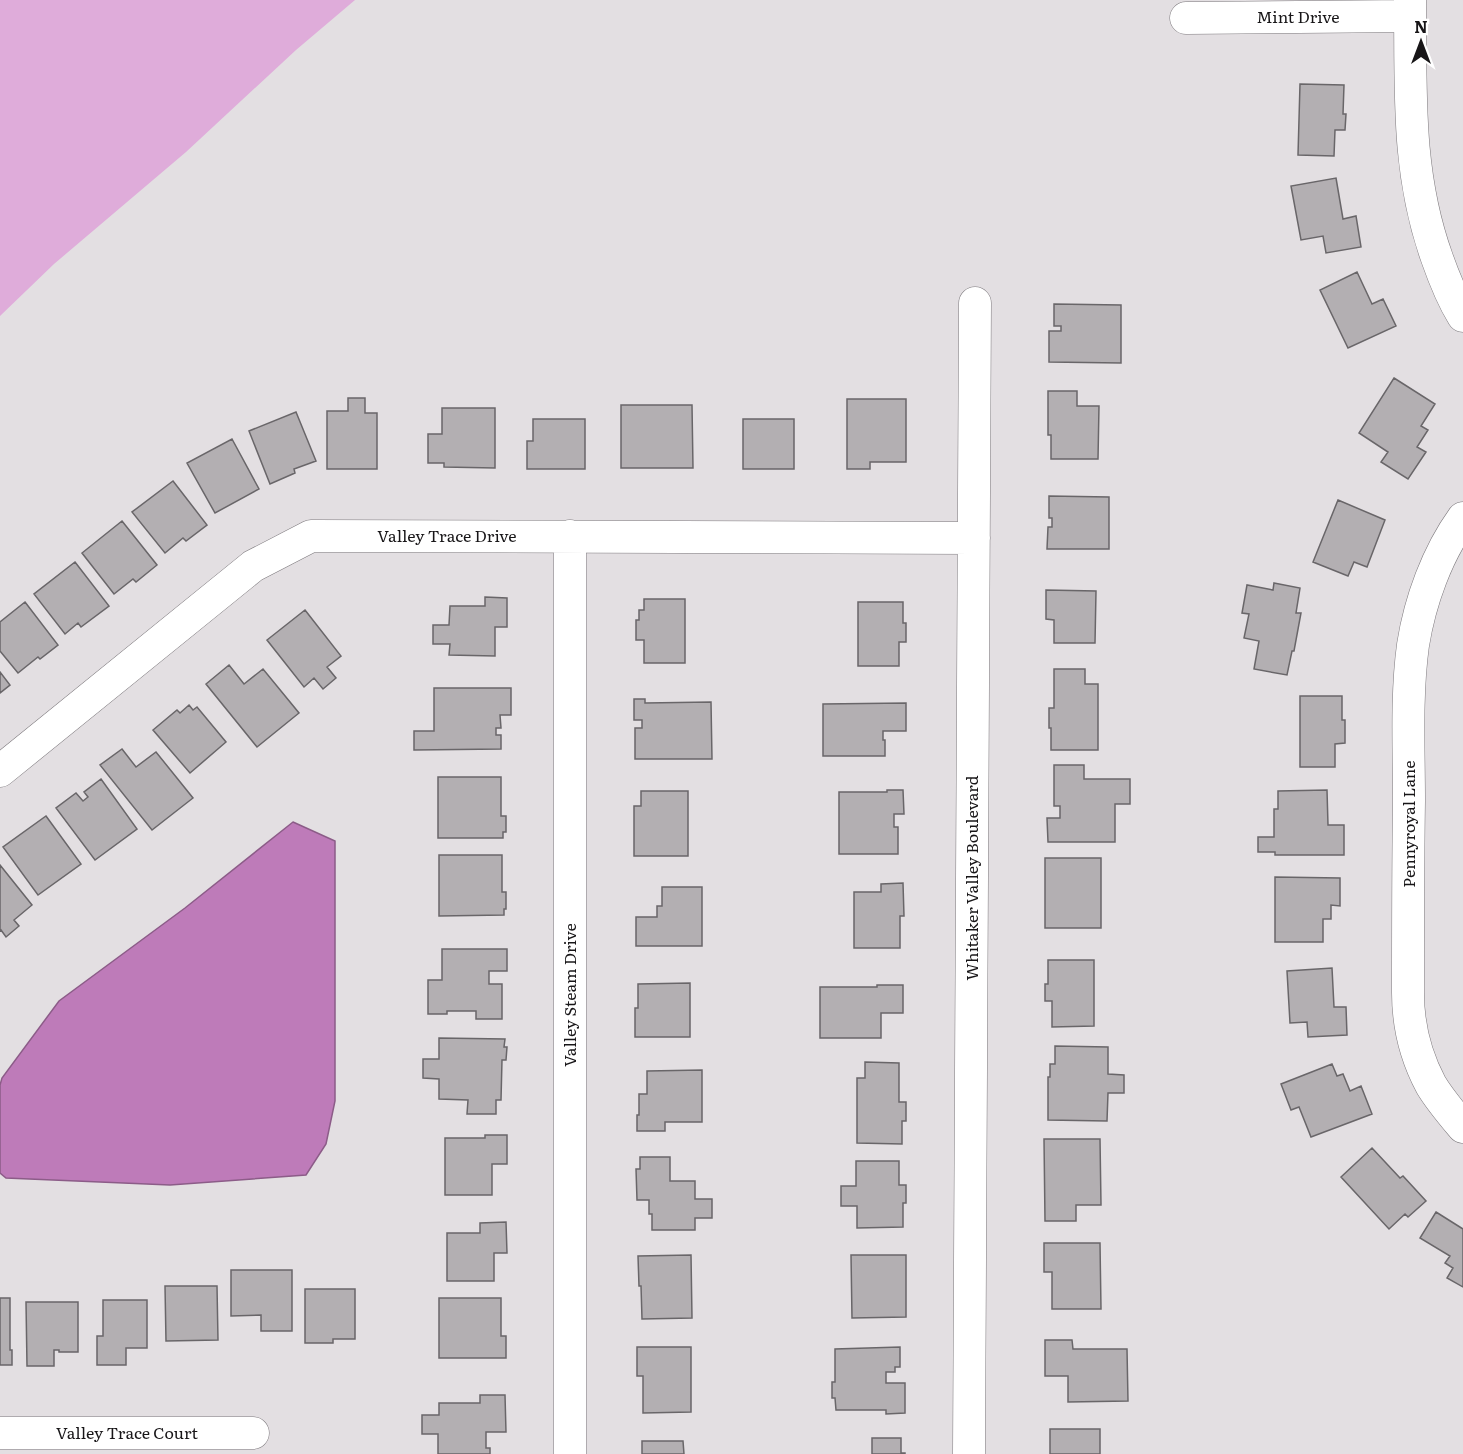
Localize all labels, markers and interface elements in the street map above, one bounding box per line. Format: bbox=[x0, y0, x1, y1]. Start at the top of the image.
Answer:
street label: Mint Drive bbox=[1256, 4, 1340, 28]
north arrow bbox=[1391, 12, 1451, 72]
text: N bbox=[1414, 14, 1428, 38]
street label: Valley Trace Drive bbox=[377, 523, 517, 547]
street label: Pennyroyal Lane bbox=[1396, 760, 1420, 888]
street label: Whitaker Valley Boulevard bbox=[959, 775, 983, 980]
street label: Valley Steam Drive bbox=[557, 923, 581, 1067]
street label: Valley Trace Court bbox=[56, 1420, 199, 1444]

